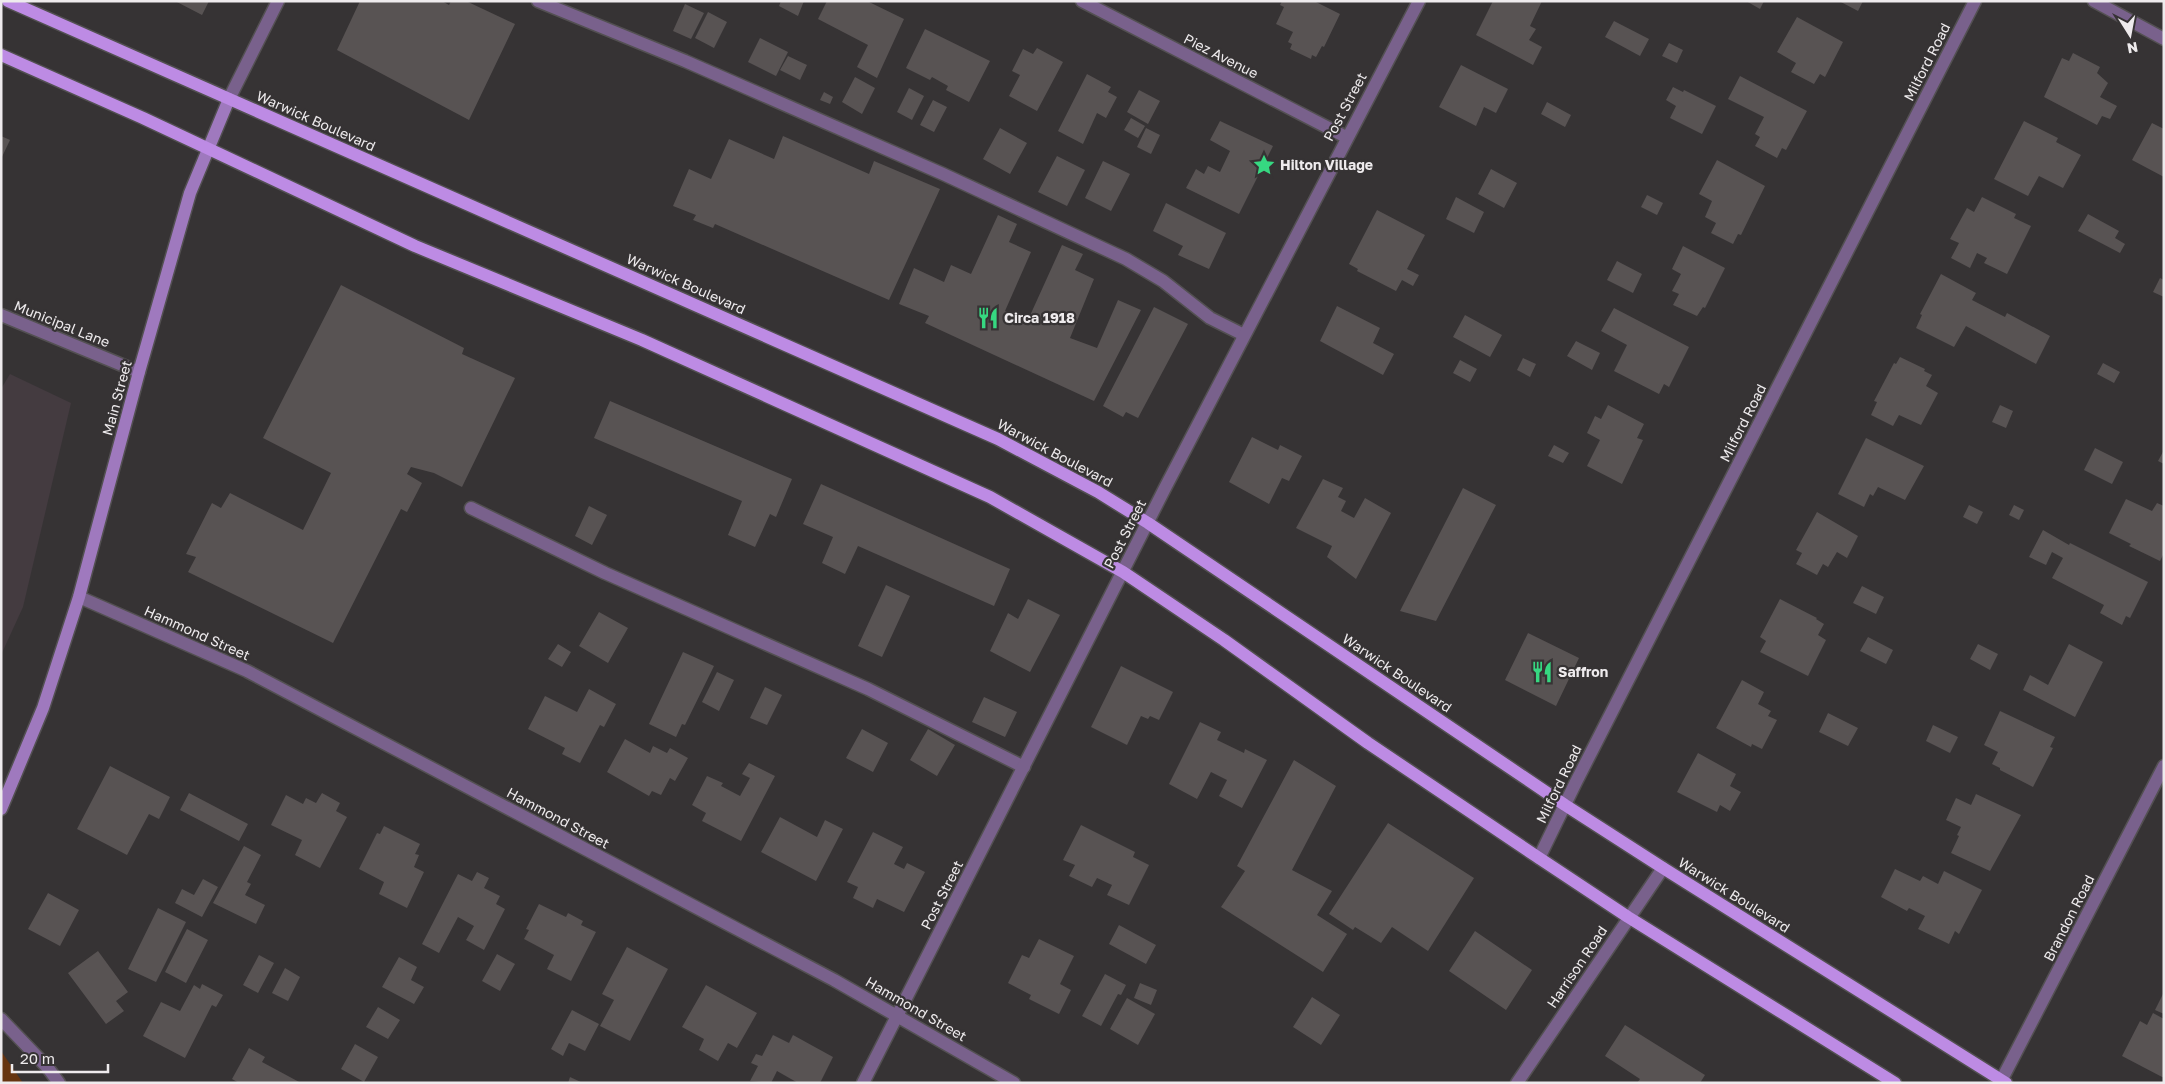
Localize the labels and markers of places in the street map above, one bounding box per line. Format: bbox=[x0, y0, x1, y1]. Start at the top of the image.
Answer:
place icon: Hilton Village bbox=[1251, 152, 1277, 178]
place label: Hilton Village bbox=[1280, 156, 1373, 173]
restaurant icon: Circa 1918 bbox=[975, 305, 1001, 331]
place label: Circa 1918 bbox=[1004, 309, 1075, 326]
restaurant icon: Saffron bbox=[1529, 659, 1555, 685]
place label: Saffron bbox=[1558, 663, 1608, 680]

